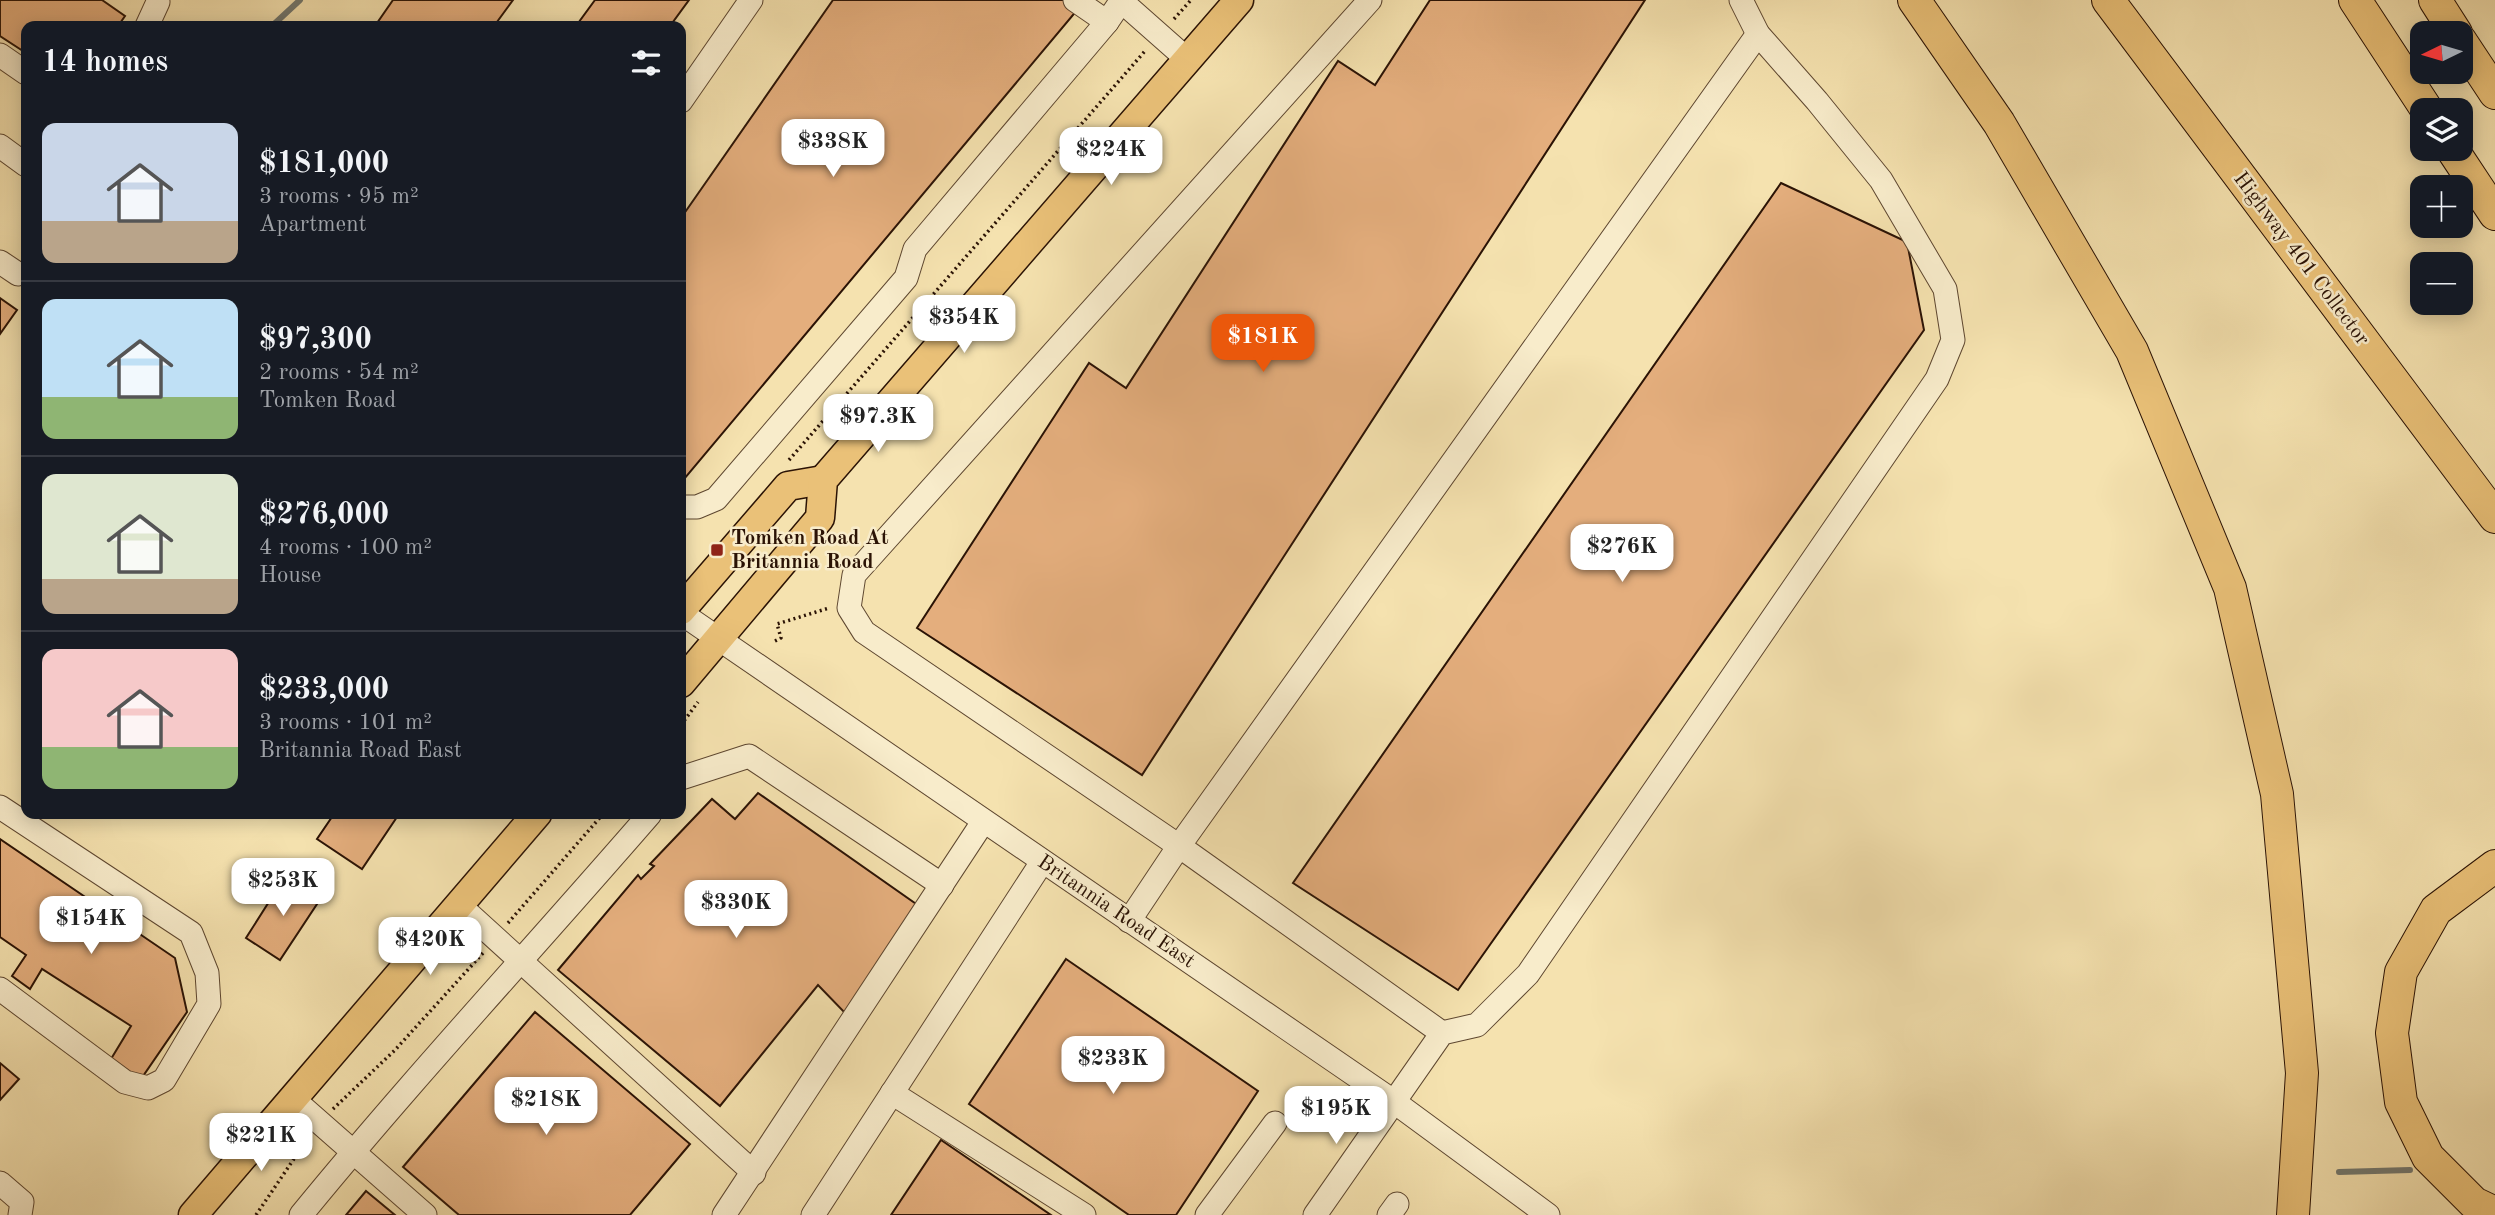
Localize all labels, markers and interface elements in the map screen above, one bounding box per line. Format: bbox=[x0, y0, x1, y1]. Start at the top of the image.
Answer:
north arrow bbox=[2410, 21, 2473, 84]
map controls bbox=[2410, 21, 2473, 315]
icon: filters bbox=[627, 44, 665, 82]
text: 14 homes bbox=[42, 48, 168, 78]
button: layers bbox=[2410, 98, 2473, 161]
pin: $338K bbox=[784, 120, 882, 179]
pin: $224K bbox=[1062, 128, 1160, 187]
text: $338K bbox=[797, 130, 869, 153]
text: $224K bbox=[1075, 138, 1147, 161]
text: $181,000 bbox=[259, 149, 389, 179]
icon: home bbox=[98, 151, 182, 235]
street label: Highway 401 Collector bbox=[2229, 168, 2373, 350]
button: + bbox=[2410, 175, 2473, 238]
text: 3 rooms · 95 m² bbox=[259, 185, 419, 208]
text: Apartment bbox=[259, 213, 367, 236]
button: − bbox=[2410, 252, 2473, 315]
pin: $354K bbox=[915, 296, 1013, 355]
text: $354K bbox=[928, 306, 1000, 329]
pin: $181K bbox=[1214, 314, 1312, 374]
text: $97,300 bbox=[259, 325, 372, 355]
text: $181K bbox=[1227, 325, 1299, 348]
icon: home bbox=[98, 327, 182, 411]
text: 2 rooms · 54 m² bbox=[259, 361, 419, 384]
text: Tomken Road bbox=[259, 389, 396, 412]
pin: $97.3K bbox=[821, 394, 935, 454]
text: $97.3K bbox=[839, 405, 917, 428]
text: $276,000 bbox=[259, 500, 389, 530]
icon: home bbox=[98, 502, 182, 586]
pin: $276K bbox=[1573, 524, 1671, 584]
place label: Tomken Road At Britannia Road bbox=[731, 528, 889, 573]
text: $276K bbox=[1586, 535, 1658, 558]
text: 4 rooms · 100 m² bbox=[259, 536, 432, 559]
marker: Tomken Road At Britannia Road bbox=[709, 542, 725, 558]
text: House bbox=[259, 564, 321, 587]
text: $233,000 bbox=[259, 675, 389, 705]
icon: home bbox=[98, 677, 182, 761]
text: 3 rooms · 101 m² bbox=[259, 711, 432, 734]
text: Britannia Road East bbox=[259, 739, 462, 762]
street label: Britannia Road East bbox=[1033, 852, 1199, 972]
pin: $253K bbox=[234, 858, 332, 918]
text: $253K bbox=[247, 869, 319, 892]
pin: $330K bbox=[687, 880, 785, 940]
text: $330K bbox=[700, 891, 772, 914]
pin: $154K bbox=[42, 897, 140, 956]
text: $154K bbox=[55, 907, 127, 930]
pin: $420K bbox=[381, 918, 479, 977]
text: $420K bbox=[394, 928, 466, 951]
pin: $233K bbox=[1064, 1036, 1162, 1096]
text: $233K bbox=[1077, 1047, 1149, 1070]
pin: $218K bbox=[497, 1078, 595, 1137]
pin: $195K bbox=[1287, 1086, 1385, 1146]
text: $218K bbox=[510, 1088, 582, 1111]
text: $195K bbox=[1300, 1097, 1372, 1120]
pin: $221K bbox=[212, 1114, 310, 1173]
text: $221K bbox=[225, 1124, 297, 1147]

